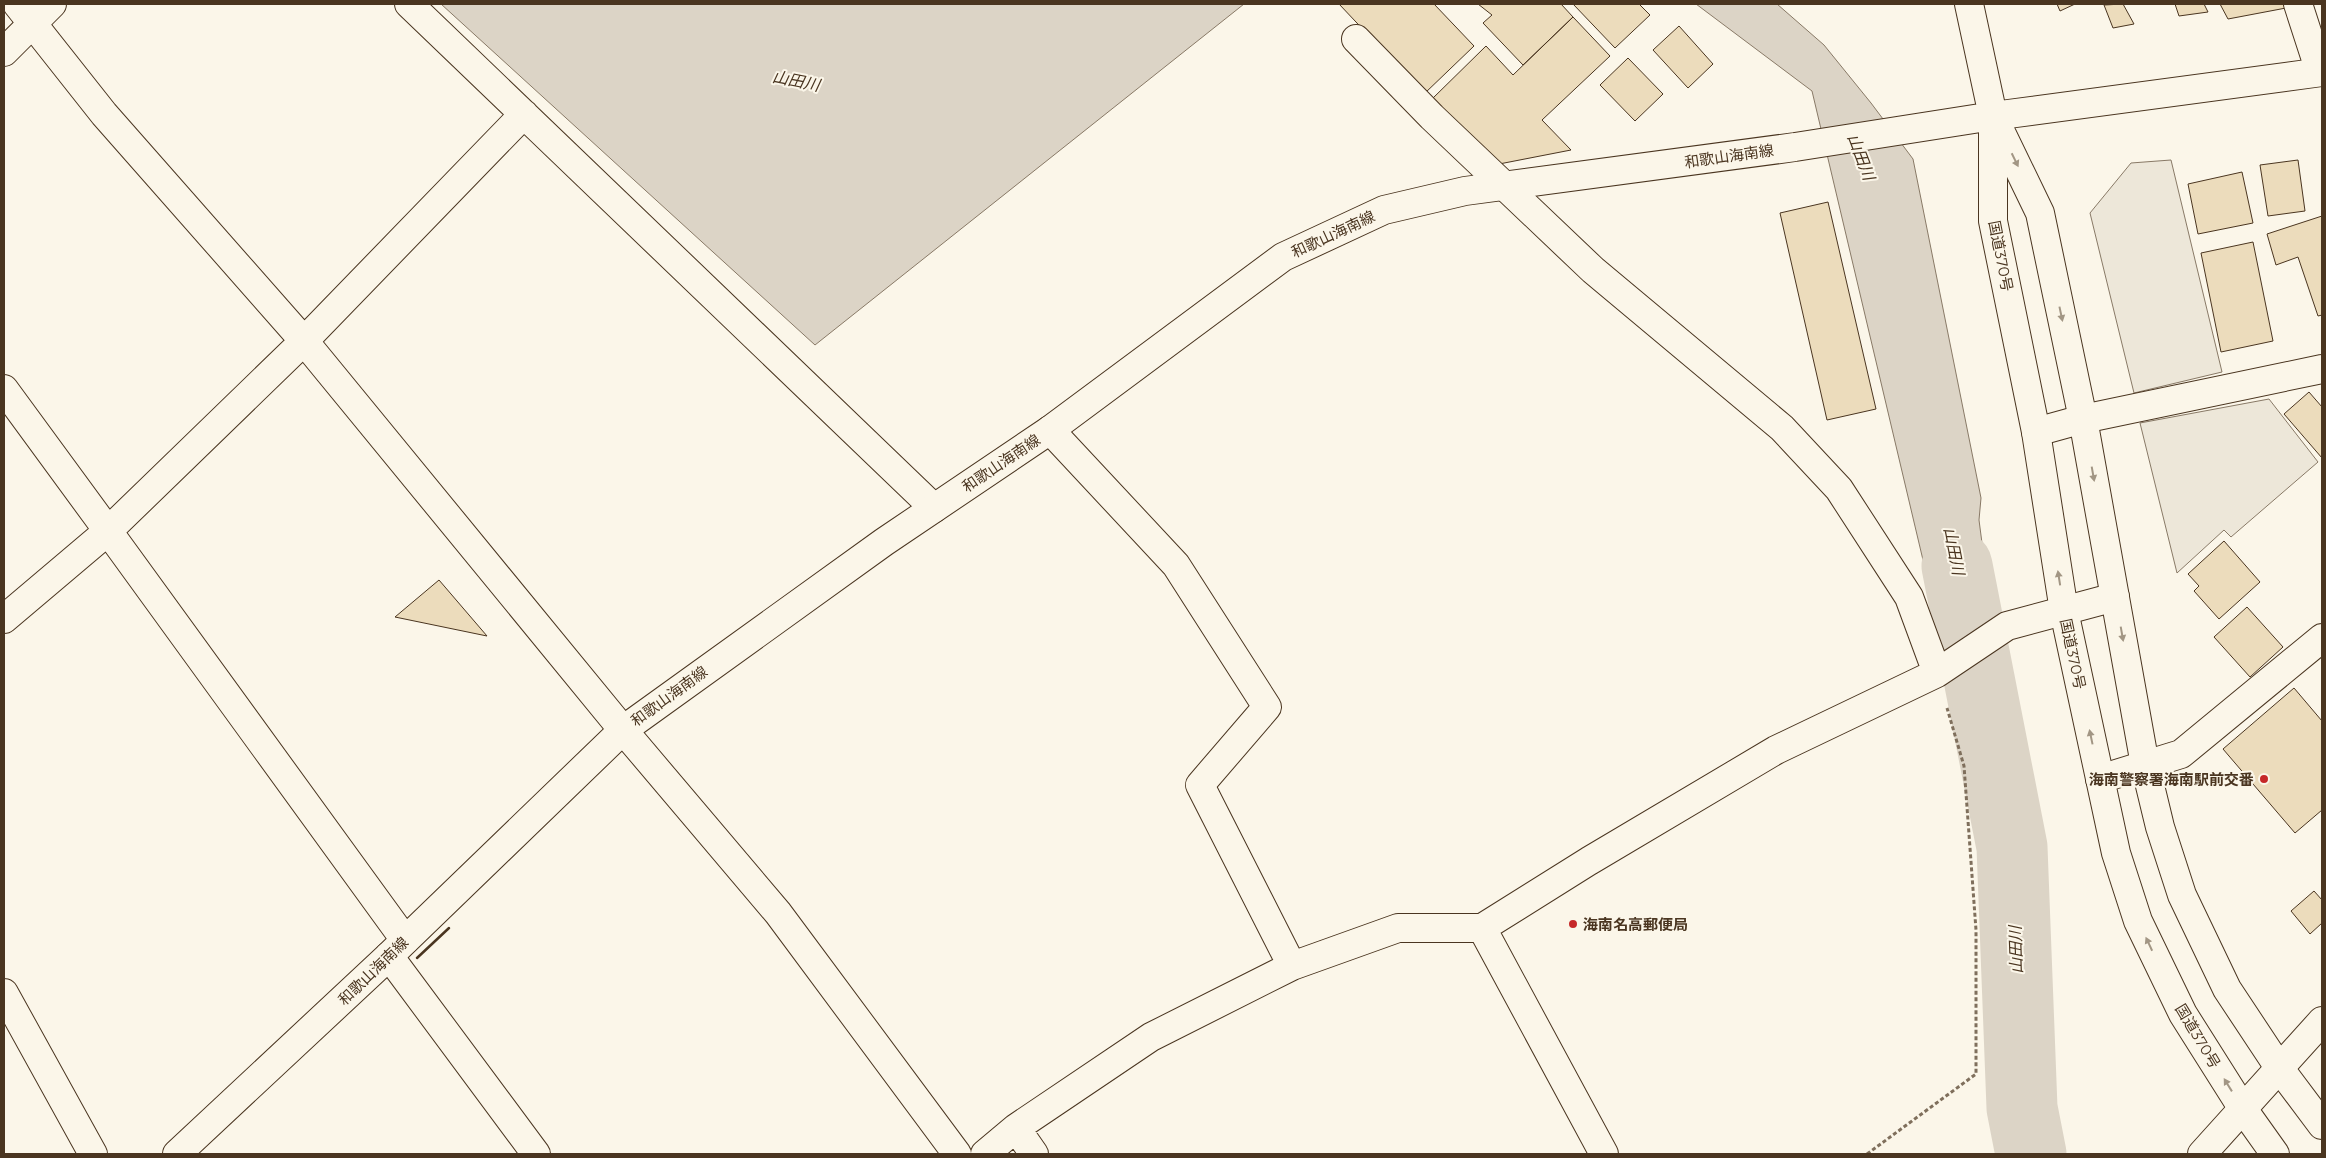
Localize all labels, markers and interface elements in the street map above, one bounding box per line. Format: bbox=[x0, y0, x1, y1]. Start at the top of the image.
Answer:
water label: 山田川 bbox=[771, 67, 823, 95]
water label: 山田川 bbox=[1844, 131, 1879, 185]
street label: 和歌山海南線 bbox=[1683, 140, 1775, 172]
one-way arrow bbox=[2011, 153, 2019, 167]
street label: 和歌山海南線 bbox=[1288, 206, 1378, 262]
street label: 国道370号 bbox=[1985, 219, 2017, 293]
one-way arrow bbox=[2057, 307, 2065, 322]
street label: 和歌山海南線 bbox=[958, 430, 1044, 496]
one-way arrow bbox=[2089, 466, 2097, 482]
water label: 山田川 bbox=[1940, 526, 1968, 578]
one-way arrow bbox=[2055, 569, 2063, 585]
street label: 国道370号 bbox=[2056, 617, 2090, 691]
one-way arrow bbox=[2118, 626, 2126, 642]
street label: 和歌山海南線 bbox=[627, 662, 711, 730]
one-way arrow bbox=[2087, 730, 2095, 745]
place label: 海南警察署海南駅前交番 bbox=[2089, 770, 2254, 789]
marker: 海南警察署海南駅前交番 bbox=[2258, 773, 2270, 785]
place label: 海南名高郵便局 bbox=[1583, 915, 1688, 934]
marker: 海南名高郵便局 bbox=[1567, 918, 1579, 930]
water label: 山田川 bbox=[2006, 924, 2026, 974]
street label: 和歌山海南線 bbox=[334, 933, 412, 1009]
one-way arrow bbox=[2144, 936, 2153, 951]
street label: 国道370号 bbox=[2171, 1000, 2225, 1072]
one-way arrow bbox=[2223, 1079, 2232, 1092]

